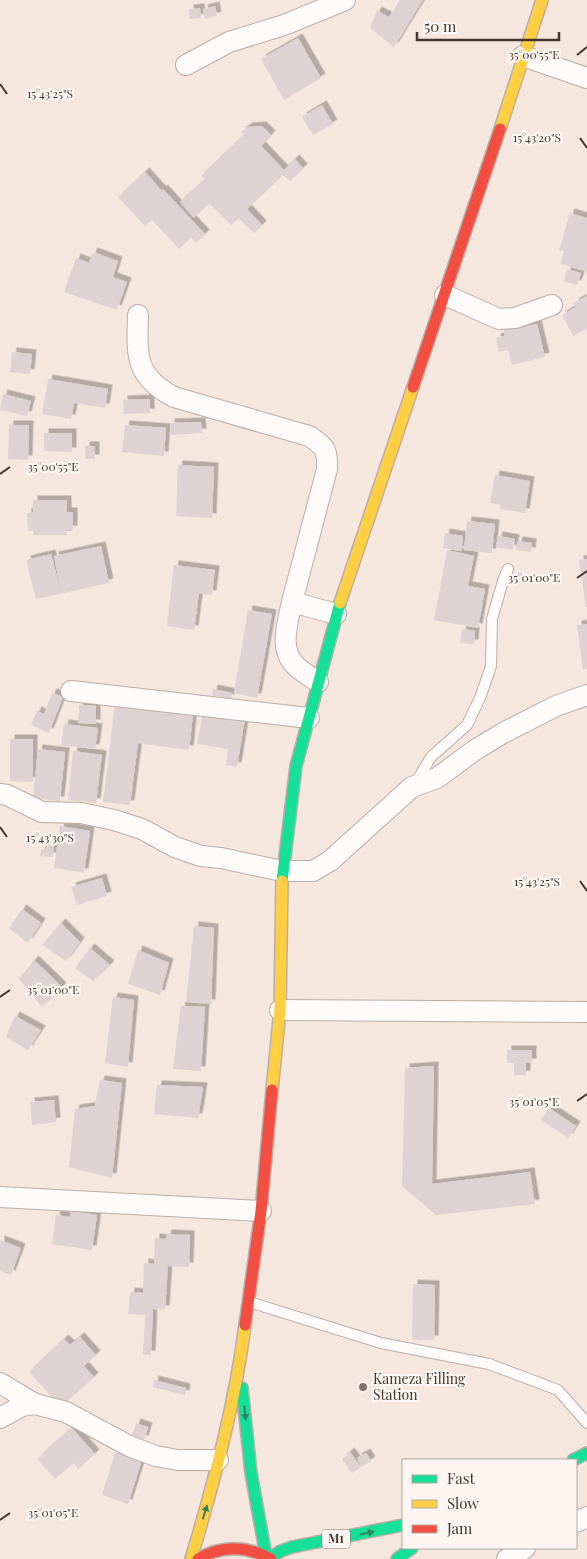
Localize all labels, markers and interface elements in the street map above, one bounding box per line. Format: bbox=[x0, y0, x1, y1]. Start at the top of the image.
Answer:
scale bar bbox=[417, 10, 560, 42]
text: 50 m bbox=[424, 16, 457, 36]
text: 35°00'55"E bbox=[508, 46, 560, 62]
text: 15°43'25"S bbox=[27, 85, 73, 101]
text: 15°43'20"S bbox=[513, 129, 561, 145]
text: 35°00'55"E bbox=[27, 458, 79, 474]
text: 35°01'00"E bbox=[508, 569, 560, 585]
text: 15°43'30"S bbox=[26, 829, 74, 845]
text: 15°43'25"S bbox=[514, 873, 560, 889]
text: 35°01'00"E bbox=[27, 981, 79, 997]
text: 35°01'05"E bbox=[509, 1093, 559, 1109]
place label: Kameza Filling Station bbox=[373, 1369, 466, 1404]
marker: Kameza Filling Station bbox=[357, 1381, 369, 1393]
one-way arrow bbox=[241, 1405, 249, 1421]
legend bbox=[402, 1459, 577, 1549]
text: Fast bbox=[447, 1468, 476, 1488]
text: Slow bbox=[447, 1493, 479, 1513]
text: 35°01'05"E bbox=[28, 1504, 78, 1520]
one-way arrow bbox=[201, 1505, 209, 1520]
text: Jam bbox=[446, 1518, 473, 1538]
one-way arrow bbox=[360, 1528, 376, 1536]
road number: M1 bbox=[322, 1530, 350, 1548]

